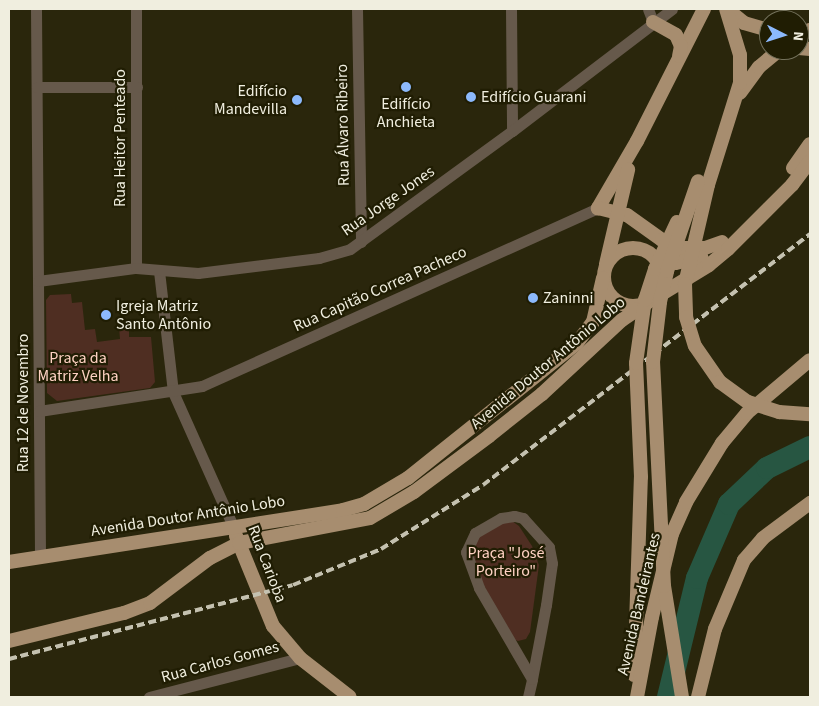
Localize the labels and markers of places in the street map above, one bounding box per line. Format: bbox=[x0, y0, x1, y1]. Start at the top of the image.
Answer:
place label: Edifício Mandevilla bbox=[214, 81, 287, 119]
marker: Edifício Anchieta bbox=[400, 81, 412, 93]
place label: Edifício Guarani bbox=[481, 87, 586, 107]
marker: Edifício Guarani bbox=[465, 91, 477, 103]
marker: Edifício Mandevilla bbox=[291, 94, 303, 106]
place label: Edifício Anchieta bbox=[377, 94, 435, 132]
place label: Zaninni bbox=[543, 288, 594, 308]
marker: Zaninni bbox=[527, 292, 539, 304]
place label: Igreja Matriz Santo Antônio bbox=[116, 296, 211, 334]
marker: Igreja Matriz Santo Antônio bbox=[100, 309, 112, 321]

